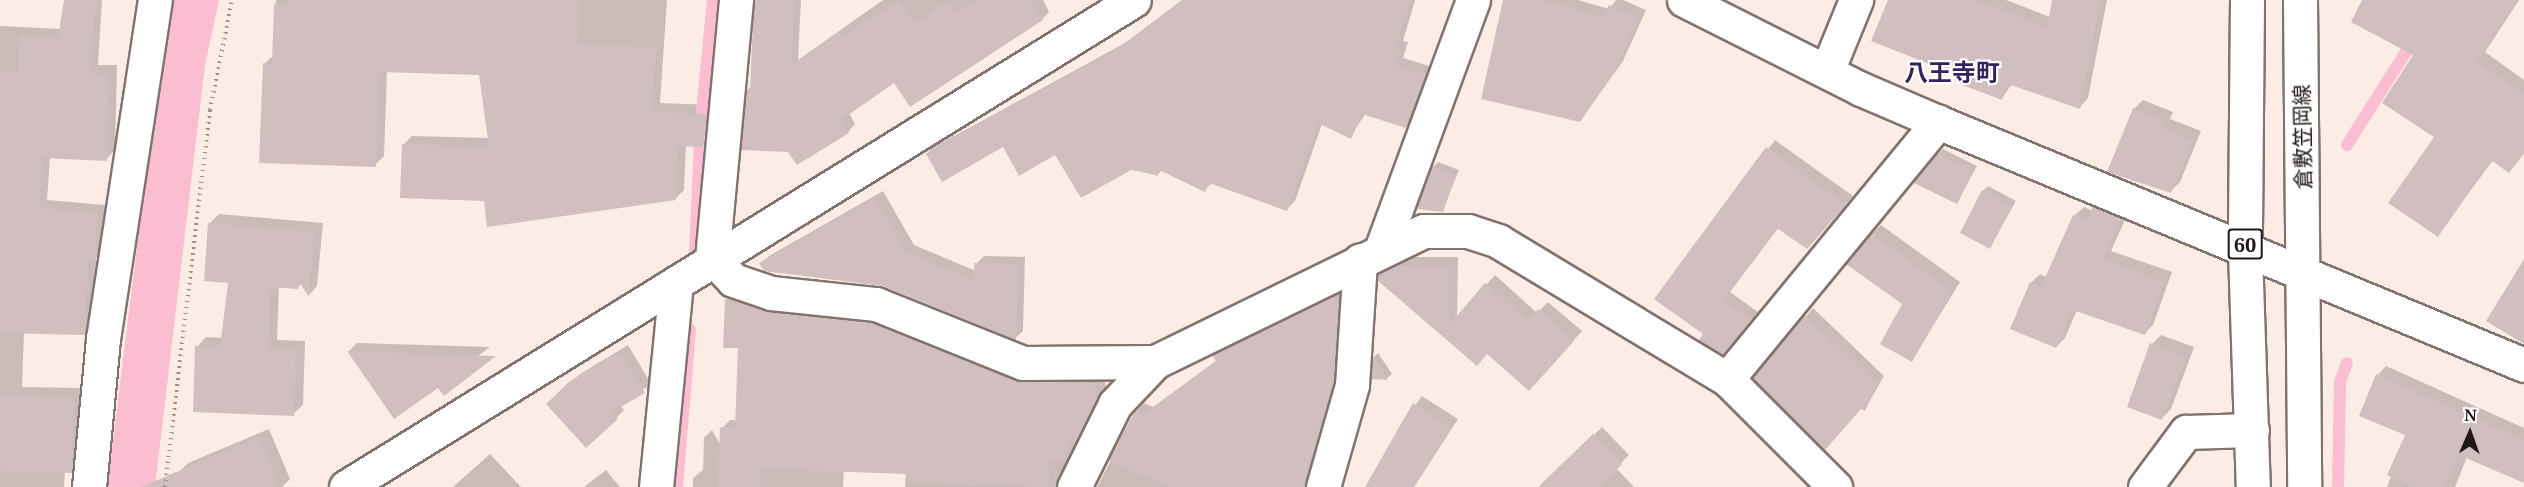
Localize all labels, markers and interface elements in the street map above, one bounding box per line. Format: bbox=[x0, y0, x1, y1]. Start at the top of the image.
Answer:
district label: 八王寺町 bbox=[1904, 58, 2000, 86]
street label: 倉敷笠岡線 bbox=[2288, 84, 2316, 190]
road number: 60 bbox=[2227, 227, 2263, 261]
north arrow bbox=[2440, 403, 2500, 463]
text: N bbox=[2464, 404, 2477, 426]

